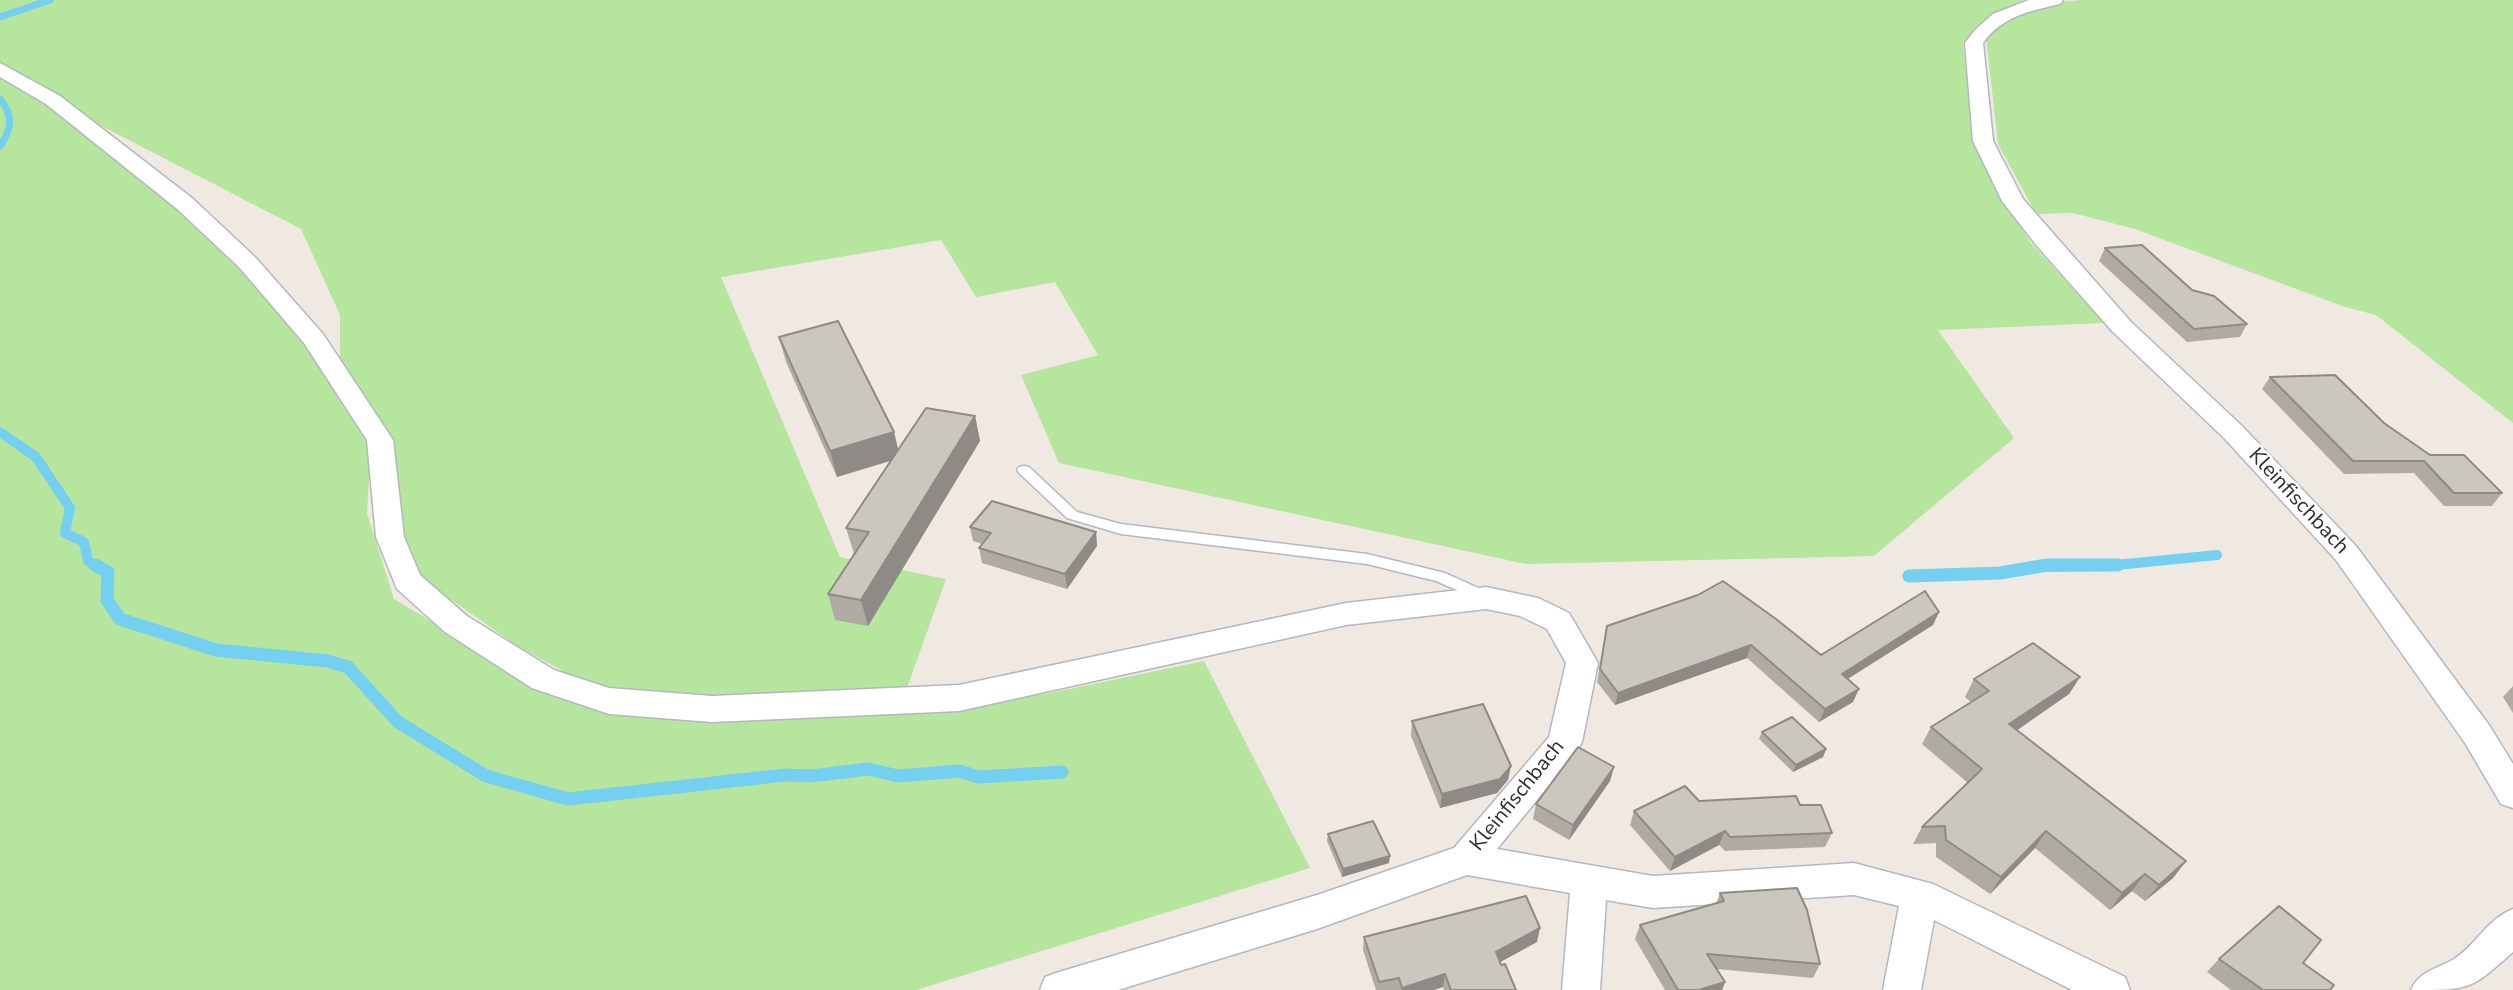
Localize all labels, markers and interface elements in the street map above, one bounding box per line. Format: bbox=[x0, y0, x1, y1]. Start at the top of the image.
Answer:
street label: Kleinfischbach bbox=[2243, 444, 2353, 560]
street label: Kleinfischbach bbox=[1466, 735, 1570, 857]

